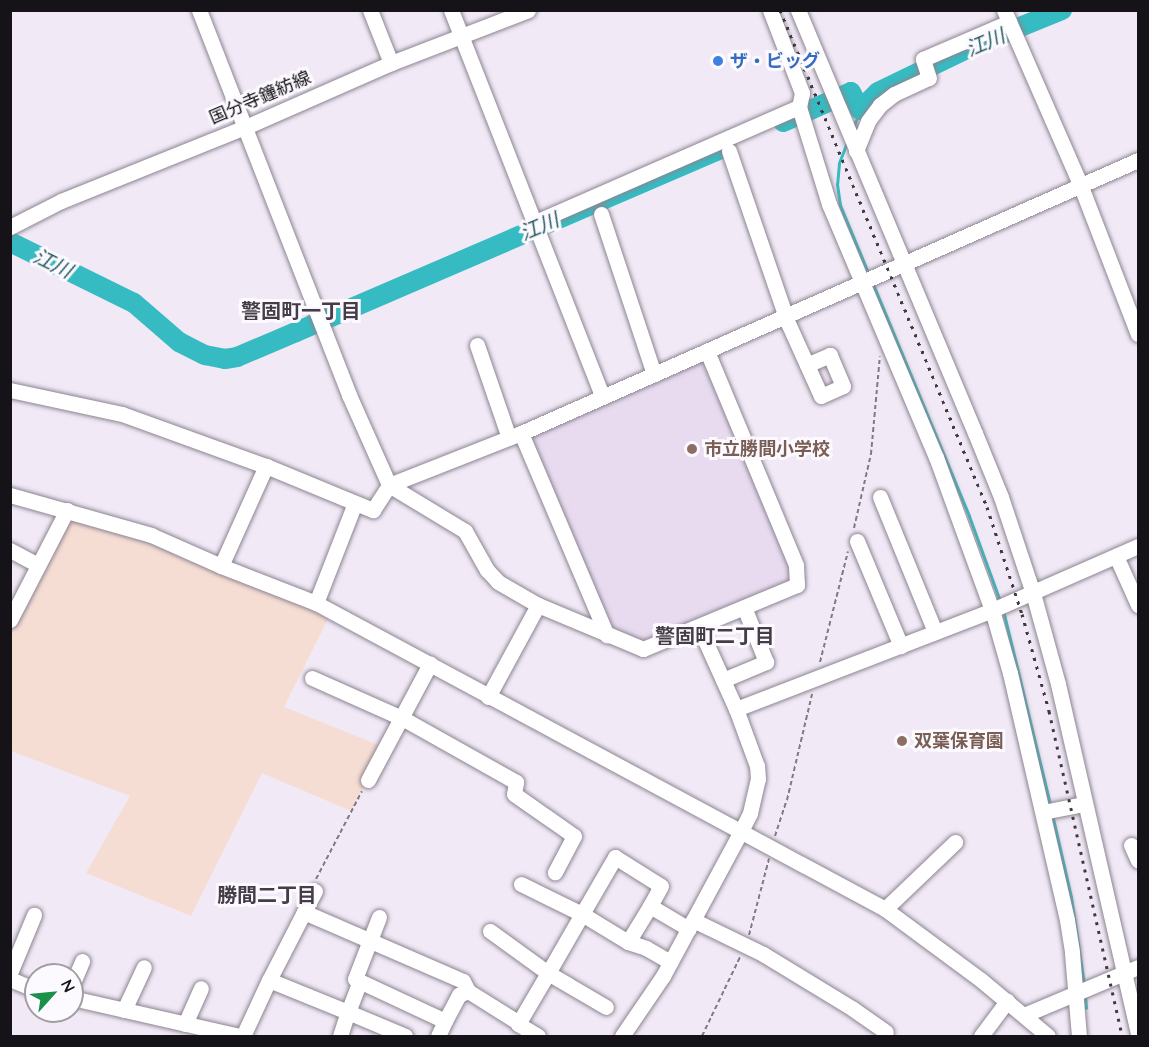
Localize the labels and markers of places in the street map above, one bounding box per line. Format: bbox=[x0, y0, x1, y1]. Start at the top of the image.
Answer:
place label: ザ・ビッグ bbox=[730, 50, 820, 72]
marker: ザ・ビッグ bbox=[711, 54, 725, 68]
place label: 市立勝間小学校 bbox=[704, 438, 830, 460]
marker: 市立勝間小学校 bbox=[685, 442, 699, 456]
place label: 双葉保育園 bbox=[914, 730, 1004, 752]
marker: 双葉保育園 bbox=[895, 734, 909, 748]

